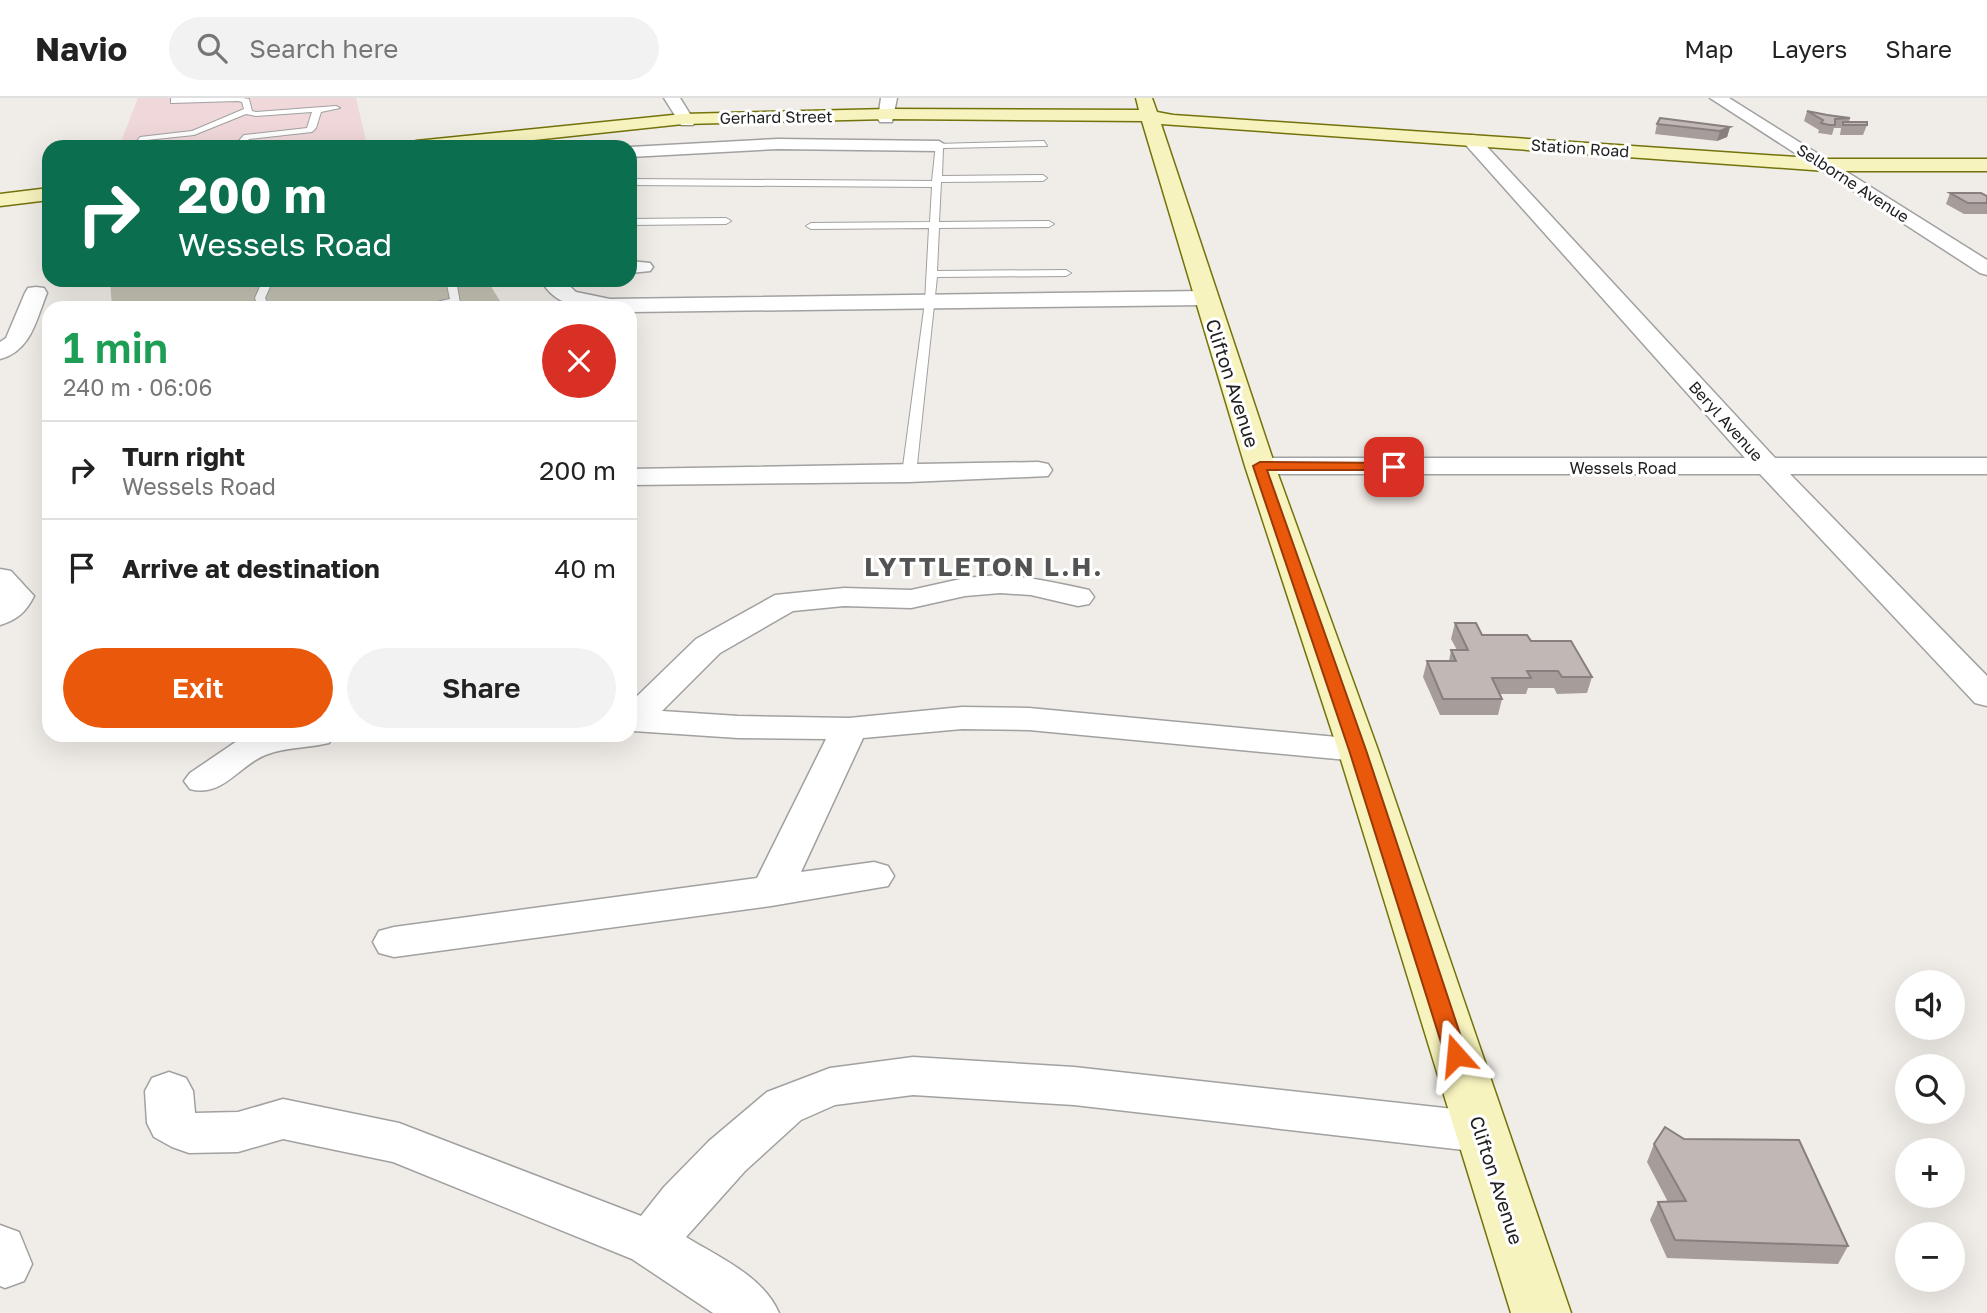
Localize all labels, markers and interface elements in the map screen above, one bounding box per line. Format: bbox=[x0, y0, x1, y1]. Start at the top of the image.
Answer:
search box bbox=[169, 17, 659, 80]
text: Navio bbox=[35, 29, 127, 68]
icon: search bbox=[193, 29, 231, 67]
text: Search here bbox=[249, 33, 398, 64]
text: Map bbox=[1684, 34, 1733, 63]
text: Layers bbox=[1771, 34, 1847, 63]
text: Share bbox=[1885, 34, 1952, 63]
street label: Gerhard Street bbox=[719, 106, 833, 128]
street label: Station Road bbox=[1530, 135, 1630, 161]
street label: Selborne Avenue bbox=[1793, 139, 1913, 227]
text: 200 m bbox=[178, 165, 327, 224]
icon: right bbox=[63, 168, 154, 259]
text: Wessels Road bbox=[178, 225, 392, 263]
street label: Clifton Avenue bbox=[1201, 316, 1265, 450]
text: 1 min bbox=[63, 322, 168, 372]
button: close bbox=[542, 324, 616, 398]
text: 240 m · 06:06 bbox=[63, 373, 212, 401]
street label: Beryl Avenue bbox=[1685, 377, 1767, 465]
pin bbox=[1364, 437, 1424, 497]
text: Turn right bbox=[122, 441, 245, 472]
icon: arrive bbox=[1375, 448, 1413, 486]
icon: right bbox=[63, 451, 101, 489]
text: 200 m bbox=[539, 455, 616, 486]
street label: Wessels Road bbox=[1569, 458, 1677, 478]
text: Wessels Road bbox=[122, 472, 276, 500]
icon: arrive bbox=[63, 549, 101, 587]
district label: LYTTLETON L.H. bbox=[864, 551, 1104, 582]
text: Arrive at destination bbox=[122, 553, 380, 584]
text: 40 m bbox=[555, 553, 616, 584]
button: Exit bbox=[63, 648, 333, 728]
button: Share bbox=[347, 648, 616, 728]
map controls bbox=[1895, 970, 1965, 1292]
button: sound bbox=[1895, 970, 1965, 1040]
position arrow bbox=[1419, 1018, 1493, 1092]
button: search bbox=[1895, 1054, 1965, 1124]
street label: Clifton Avenue bbox=[1465, 1113, 1529, 1247]
button: + bbox=[1895, 1138, 1965, 1208]
button: − bbox=[1895, 1222, 1965, 1292]

